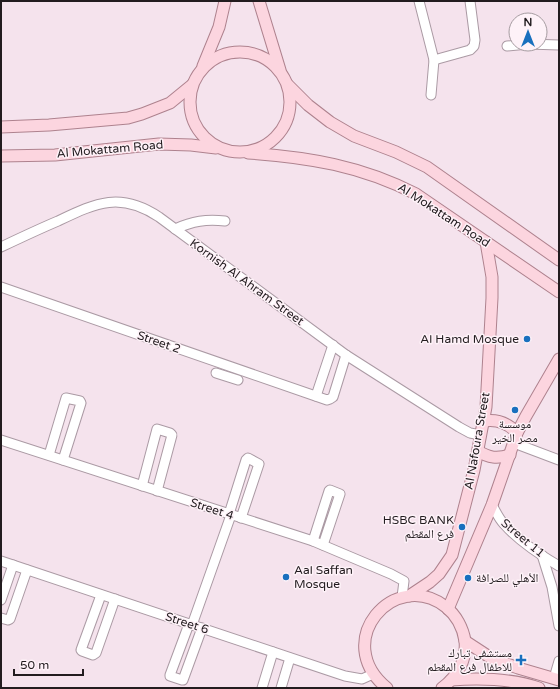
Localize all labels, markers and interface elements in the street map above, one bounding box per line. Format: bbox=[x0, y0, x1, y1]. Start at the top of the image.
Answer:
north arrow bbox=[508, 12, 548, 52]
text: N bbox=[524, 16, 532, 29]
street label: Al Mokattam Road bbox=[56, 137, 164, 161]
street label: Al Mokattam Road bbox=[395, 180, 493, 250]
street label: Kornish Al Ahram Street bbox=[187, 236, 307, 328]
street label: Street 2 bbox=[135, 328, 183, 356]
place label: Al Hamd Mosque bbox=[420, 332, 519, 346]
marker: Al Hamd Mosque bbox=[522, 334, 532, 344]
street label: Al Nafoura Street bbox=[462, 391, 493, 491]
marker: موسسة مصر الخير bbox=[510, 405, 520, 415]
place label: موسسة مصر الخير bbox=[491, 417, 538, 445]
street label: Street 4 bbox=[188, 495, 236, 523]
place label: HSBC BANK فرع المقطم bbox=[383, 513, 454, 542]
street label: Street 11 bbox=[498, 516, 548, 560]
marker: HSBC BANK فرع المقطم bbox=[457, 522, 467, 532]
place label: Aal Saffan Mosque bbox=[294, 563, 353, 591]
place label: الأهلي للصرافة bbox=[476, 571, 539, 588]
marker: Aal Saffan Mosque bbox=[281, 572, 291, 582]
marker: الأهلي للصرافة bbox=[463, 573, 473, 583]
street label: Street 6 bbox=[163, 609, 211, 637]
place label: مستشفى تبارك للاطفال فرع المقطم bbox=[427, 646, 512, 675]
scale bar bbox=[14, 651, 83, 677]
marker: مستشفى تبارك للاطفال فرع المقطم bbox=[515, 654, 527, 666]
text: 50 m bbox=[20, 658, 49, 672]

